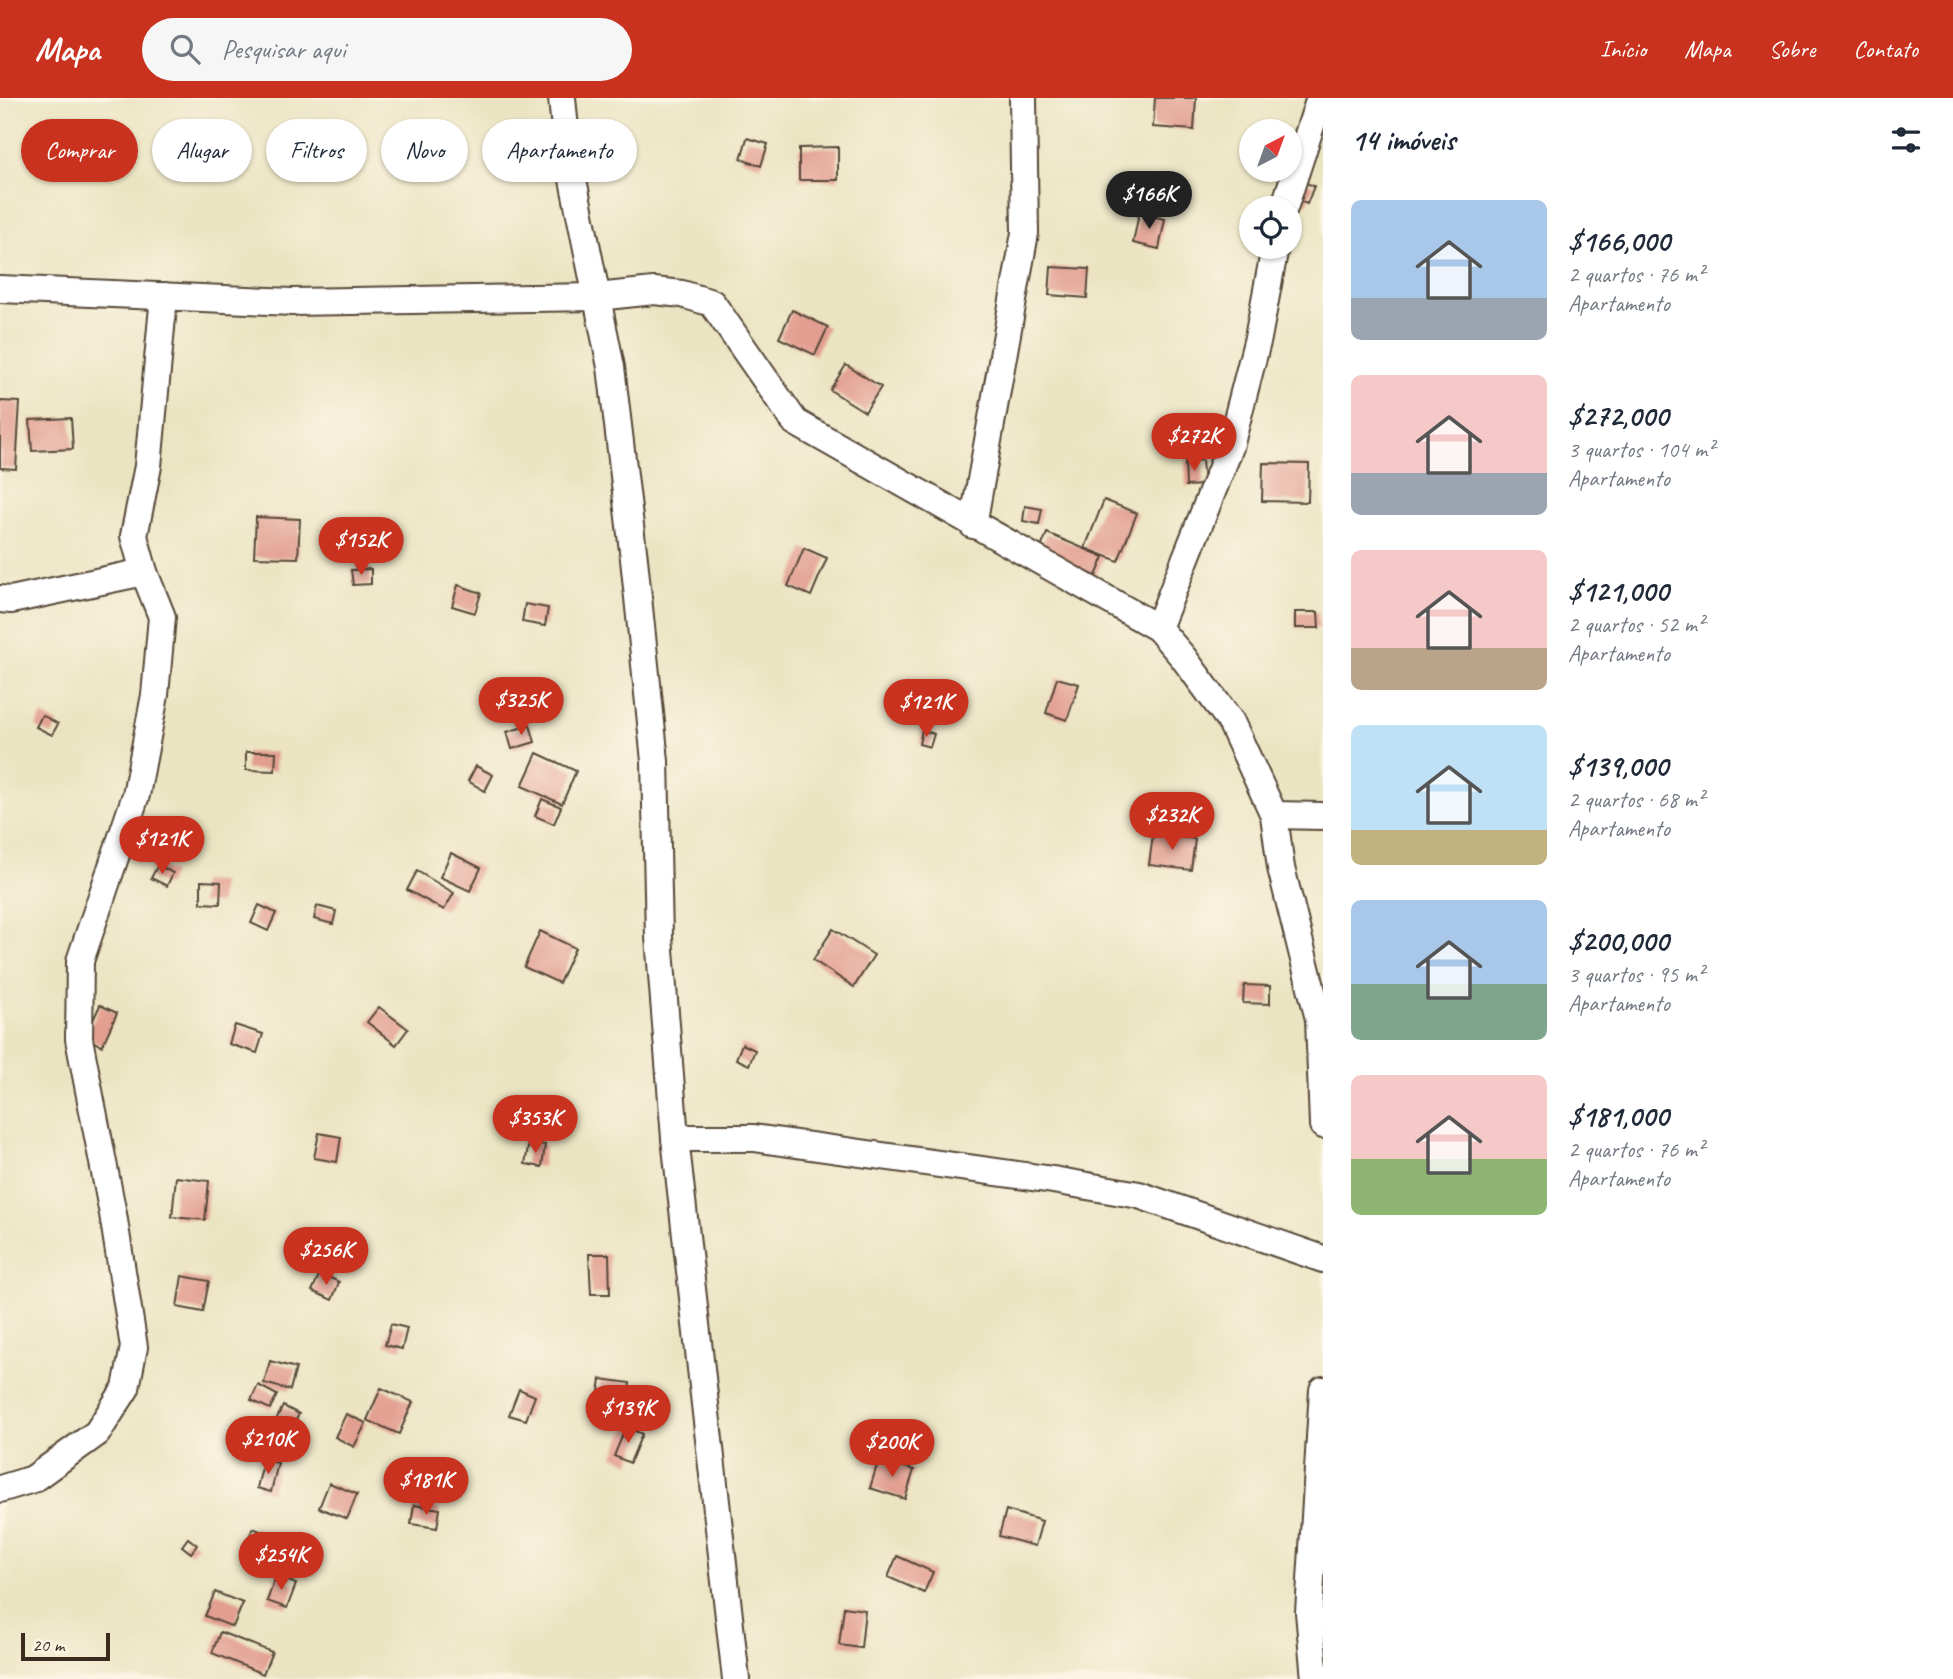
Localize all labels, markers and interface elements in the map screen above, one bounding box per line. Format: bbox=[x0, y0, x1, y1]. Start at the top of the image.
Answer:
search box bbox=[142, 18, 632, 81]
text: Mapa bbox=[35, 28, 100, 70]
icon: search bbox=[166, 30, 204, 68]
text: Pesquisar aqui bbox=[222, 33, 346, 66]
text: Início bbox=[1600, 34, 1646, 64]
text: Mapa bbox=[1684, 34, 1731, 64]
text: Sobre bbox=[1769, 34, 1815, 64]
text: Contato bbox=[1853, 34, 1918, 64]
chip: Comprar bbox=[21, 119, 138, 182]
chip: Alugar bbox=[152, 119, 252, 182]
chip: Filtros bbox=[266, 119, 367, 182]
chip: Novo bbox=[381, 119, 468, 182]
chip: Apartamento bbox=[482, 119, 637, 182]
north arrow bbox=[1239, 119, 1302, 182]
map controls bbox=[1239, 119, 1302, 259]
text: 14 imóveis bbox=[1351, 121, 1455, 159]
icon: filters bbox=[1887, 121, 1925, 159]
pin: $166K bbox=[1100, 172, 1198, 231]
text: $166K bbox=[1122, 179, 1176, 208]
button: locate bbox=[1239, 196, 1302, 259]
text: $166,000 bbox=[1568, 222, 1670, 260]
icon: home bbox=[1407, 228, 1491, 312]
text: 2 quartos · 76 m² bbox=[1568, 260, 1704, 289]
text: Apartamento bbox=[1568, 289, 1670, 318]
text: $272,000 bbox=[1568, 397, 1668, 435]
icon: home bbox=[1407, 403, 1491, 487]
pin: $272K bbox=[1145, 414, 1243, 473]
text: $272K bbox=[1168, 421, 1221, 450]
text: 3 quartos · 104 m² bbox=[1568, 435, 1714, 464]
text: Apartamento bbox=[1568, 464, 1670, 493]
pin: $152K bbox=[312, 518, 410, 577]
text: $152K bbox=[335, 525, 387, 554]
text: $121,000 bbox=[1568, 572, 1668, 610]
icon: home bbox=[1407, 578, 1491, 662]
text: 2 quartos · 52 m² bbox=[1568, 610, 1704, 639]
text: Apartamento bbox=[1568, 639, 1670, 668]
pin: $325K bbox=[472, 678, 570, 737]
pin: $121K bbox=[877, 680, 975, 739]
text: $325K bbox=[495, 685, 547, 714]
text: $121K bbox=[899, 687, 953, 716]
text: $139,000 bbox=[1568, 747, 1668, 785]
icon: home bbox=[1407, 753, 1491, 837]
text: 2 quartos · 68 m² bbox=[1568, 785, 1704, 814]
pin: $232K bbox=[1123, 792, 1221, 852]
text: $232K bbox=[1145, 800, 1199, 829]
text: Apartamento bbox=[1568, 814, 1670, 843]
pin: $121K bbox=[113, 816, 211, 876]
text: $121K bbox=[135, 824, 189, 853]
text: $200,000 bbox=[1568, 922, 1668, 960]
icon: home bbox=[1407, 928, 1491, 1012]
text: 3 quartos · 95 m² bbox=[1568, 960, 1704, 989]
text: Apartamento bbox=[1568, 989, 1670, 1018]
pin: $353K bbox=[486, 1096, 584, 1155]
text: $181,000 bbox=[1568, 1097, 1668, 1135]
text: $353K bbox=[509, 1103, 561, 1132]
icon: home bbox=[1407, 1103, 1491, 1187]
text: 2 quartos · 76 m² bbox=[1568, 1135, 1704, 1164]
text: Apartamento bbox=[1568, 1164, 1670, 1193]
pin: $256K bbox=[277, 1228, 375, 1287]
text: $256K bbox=[299, 1235, 353, 1264]
pin: $139K bbox=[579, 1386, 677, 1445]
text: $139K bbox=[602, 1393, 654, 1422]
pin: $210K bbox=[219, 1416, 317, 1476]
pin: $200K bbox=[843, 1420, 941, 1479]
text: $210K bbox=[241, 1424, 295, 1453]
text: $200K bbox=[865, 1427, 919, 1456]
pin: $181K bbox=[377, 1458, 475, 1517]
text: $181K bbox=[399, 1465, 453, 1494]
pin: $254K bbox=[232, 1532, 330, 1592]
text: $254K bbox=[255, 1540, 307, 1569]
scale bar bbox=[21, 1630, 110, 1662]
text: 20 m bbox=[32, 1633, 64, 1657]

